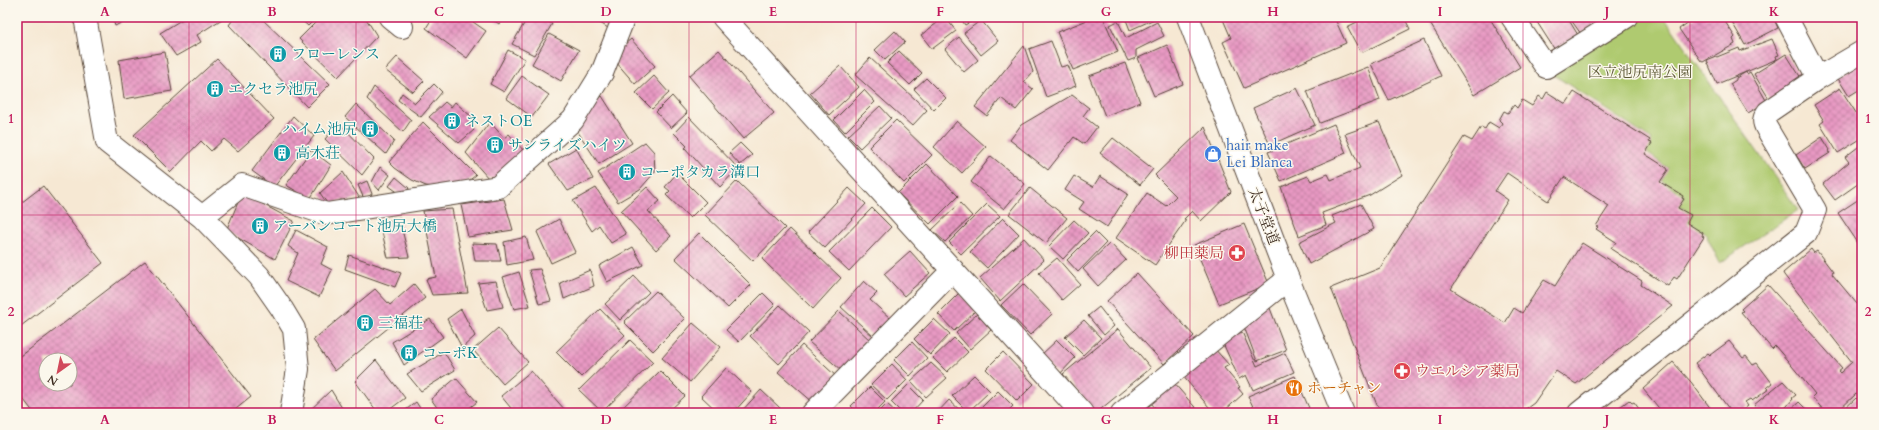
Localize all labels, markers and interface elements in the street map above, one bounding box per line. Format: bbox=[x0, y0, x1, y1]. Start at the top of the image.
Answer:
text: A bbox=[100, 3, 110, 21]
text: B bbox=[267, 3, 277, 21]
text: C bbox=[434, 3, 444, 21]
text: D bbox=[600, 3, 612, 21]
text: E bbox=[769, 3, 777, 21]
text: F bbox=[936, 3, 944, 21]
text: G bbox=[1101, 3, 1112, 21]
text: H bbox=[1267, 3, 1279, 21]
text: I bbox=[1437, 3, 1443, 21]
text: J bbox=[1603, 3, 1610, 21]
text: K bbox=[1769, 3, 1780, 21]
building icon: フローレンス bbox=[268, 44, 288, 64]
place label: フローレンス bbox=[291, 44, 380, 64]
park label: 区立池尻南公園 bbox=[1587, 62, 1693, 82]
building icon: エクセラ池尻 bbox=[205, 79, 225, 99]
place label: エクセラ池尻 bbox=[228, 79, 318, 99]
text: 1 bbox=[8, 110, 14, 128]
text: 1 bbox=[1865, 110, 1871, 128]
building icon: ネストOE bbox=[442, 111, 462, 131]
place label: ネストOE bbox=[465, 111, 532, 131]
place label: ハイム池尻 bbox=[282, 119, 357, 139]
building icon: ハイム池尻 bbox=[360, 119, 380, 139]
building icon: サンライズハイツ bbox=[485, 135, 505, 155]
place label: サンライズハイツ bbox=[508, 135, 627, 155]
place label: hair make Lei Blanca bbox=[1226, 135, 1293, 172]
building icon: 高木荘 bbox=[272, 143, 292, 163]
place label: 高木荘 bbox=[295, 143, 340, 163]
shop icon: hair make Lei Blanca bbox=[1203, 144, 1223, 164]
building icon: コーポタカラ溝口 bbox=[617, 162, 637, 182]
place label: コーポタカラ溝口 bbox=[640, 162, 760, 182]
street label: 太子堂道 bbox=[1244, 184, 1284, 248]
building icon: アーバンコート池尻大橋 bbox=[250, 216, 270, 236]
place label: アーバンコート池尻大橋 bbox=[273, 216, 437, 236]
place label: 柳田薬局 bbox=[1164, 243, 1224, 263]
pharmacy icon: 柳田薬局 bbox=[1227, 243, 1247, 263]
text: 2 bbox=[8, 303, 15, 321]
text: 2 bbox=[1865, 303, 1872, 321]
building icon: 三福荘 bbox=[355, 313, 375, 333]
place label: 三福荘 bbox=[378, 313, 423, 333]
building icon: コーポK bbox=[399, 343, 419, 363]
place label: コーポK bbox=[422, 343, 479, 363]
north arrow bbox=[38, 352, 78, 392]
pharmacy icon: ウエルシア薬局 bbox=[1392, 361, 1412, 381]
place label: ウエルシア薬局 bbox=[1415, 361, 1520, 381]
text: N bbox=[44, 371, 61, 389]
restaurant icon: ホーチャン bbox=[1284, 378, 1304, 398]
place label: ホーチャン bbox=[1307, 378, 1382, 398]
text: A bbox=[100, 411, 110, 429]
text: B bbox=[267, 411, 277, 429]
text: C bbox=[434, 411, 444, 429]
text: D bbox=[600, 411, 612, 429]
text: E bbox=[769, 411, 777, 429]
text: F bbox=[936, 411, 944, 429]
text: G bbox=[1101, 411, 1112, 429]
text: H bbox=[1267, 411, 1279, 429]
text: I bbox=[1437, 411, 1443, 429]
text: J bbox=[1603, 411, 1610, 429]
text: K bbox=[1769, 411, 1780, 429]

